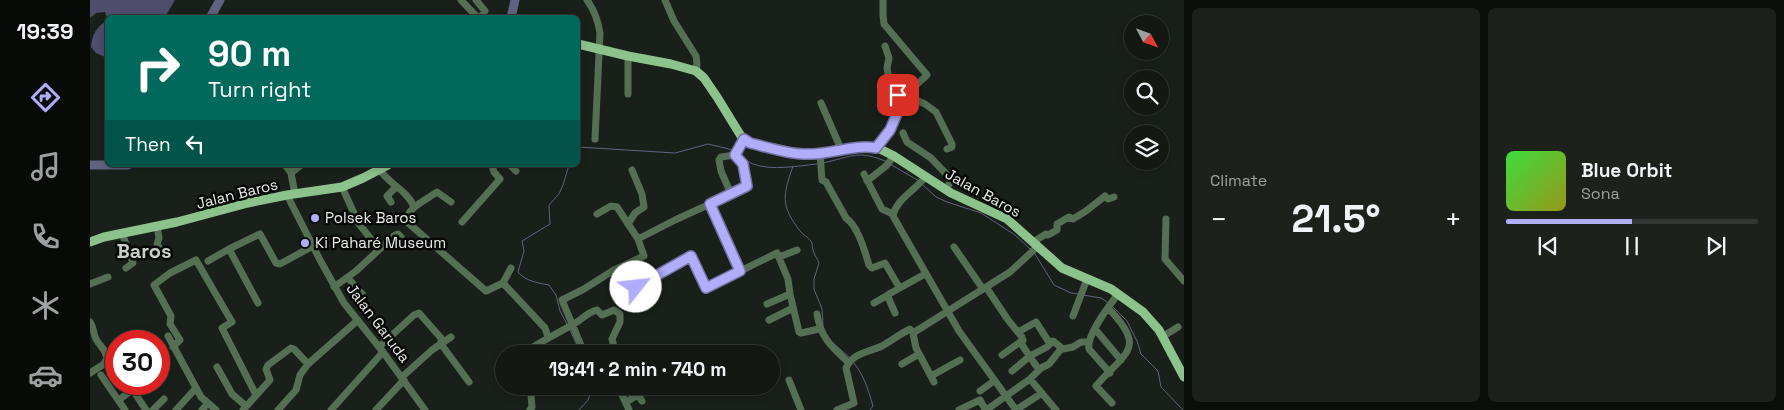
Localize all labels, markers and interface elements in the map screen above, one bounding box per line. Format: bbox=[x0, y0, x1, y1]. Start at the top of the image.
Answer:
north arrow bbox=[1124, 15, 1169, 60]
map controls bbox=[1124, 15, 1169, 170]
text: 19:39 bbox=[16, 17, 74, 45]
text: 90 m bbox=[208, 32, 291, 76]
icon: right bbox=[125, 35, 190, 100]
button: search bbox=[1124, 70, 1169, 115]
pin bbox=[877, 74, 919, 116]
text: Turn right bbox=[208, 75, 311, 103]
icon: directions bbox=[28, 80, 63, 115]
icon: arrive bbox=[884, 81, 912, 109]
button: layers bbox=[1124, 125, 1169, 170]
icon: left bbox=[181, 130, 209, 158]
text: Then bbox=[125, 132, 171, 157]
icon: music bbox=[28, 149, 63, 184]
text: Blue Orbit bbox=[1581, 158, 1672, 183]
street label: Jalan Baros bbox=[942, 164, 1024, 221]
text: Climate bbox=[1210, 170, 1267, 191]
street label: Jalan Baros bbox=[194, 174, 280, 213]
text: Sona bbox=[1581, 183, 1620, 204]
text: 21.5° bbox=[1292, 195, 1380, 243]
text: − bbox=[1210, 201, 1227, 237]
text: + bbox=[1445, 201, 1462, 237]
place label: Polsek Baros bbox=[325, 208, 417, 227]
marker: Polsek Baros bbox=[309, 212, 321, 224]
icon: phone bbox=[28, 219, 63, 254]
icon: previous bbox=[1534, 232, 1562, 260]
icon: pause bbox=[1618, 232, 1646, 260]
icon: next bbox=[1702, 232, 1730, 260]
place label: Ki Paharé Museum bbox=[315, 233, 446, 252]
marker: Ki Paharé Museum bbox=[299, 237, 311, 249]
district label: Baros bbox=[116, 238, 172, 264]
position arrow bbox=[609, 260, 661, 312]
street label: Jalan Garuda bbox=[342, 279, 415, 366]
icon: climate bbox=[28, 288, 63, 323]
speed limit sign: 30 bbox=[105, 330, 170, 395]
text: 19:41 · 2 min · 740 m bbox=[549, 357, 726, 382]
icon: car bbox=[28, 358, 63, 393]

